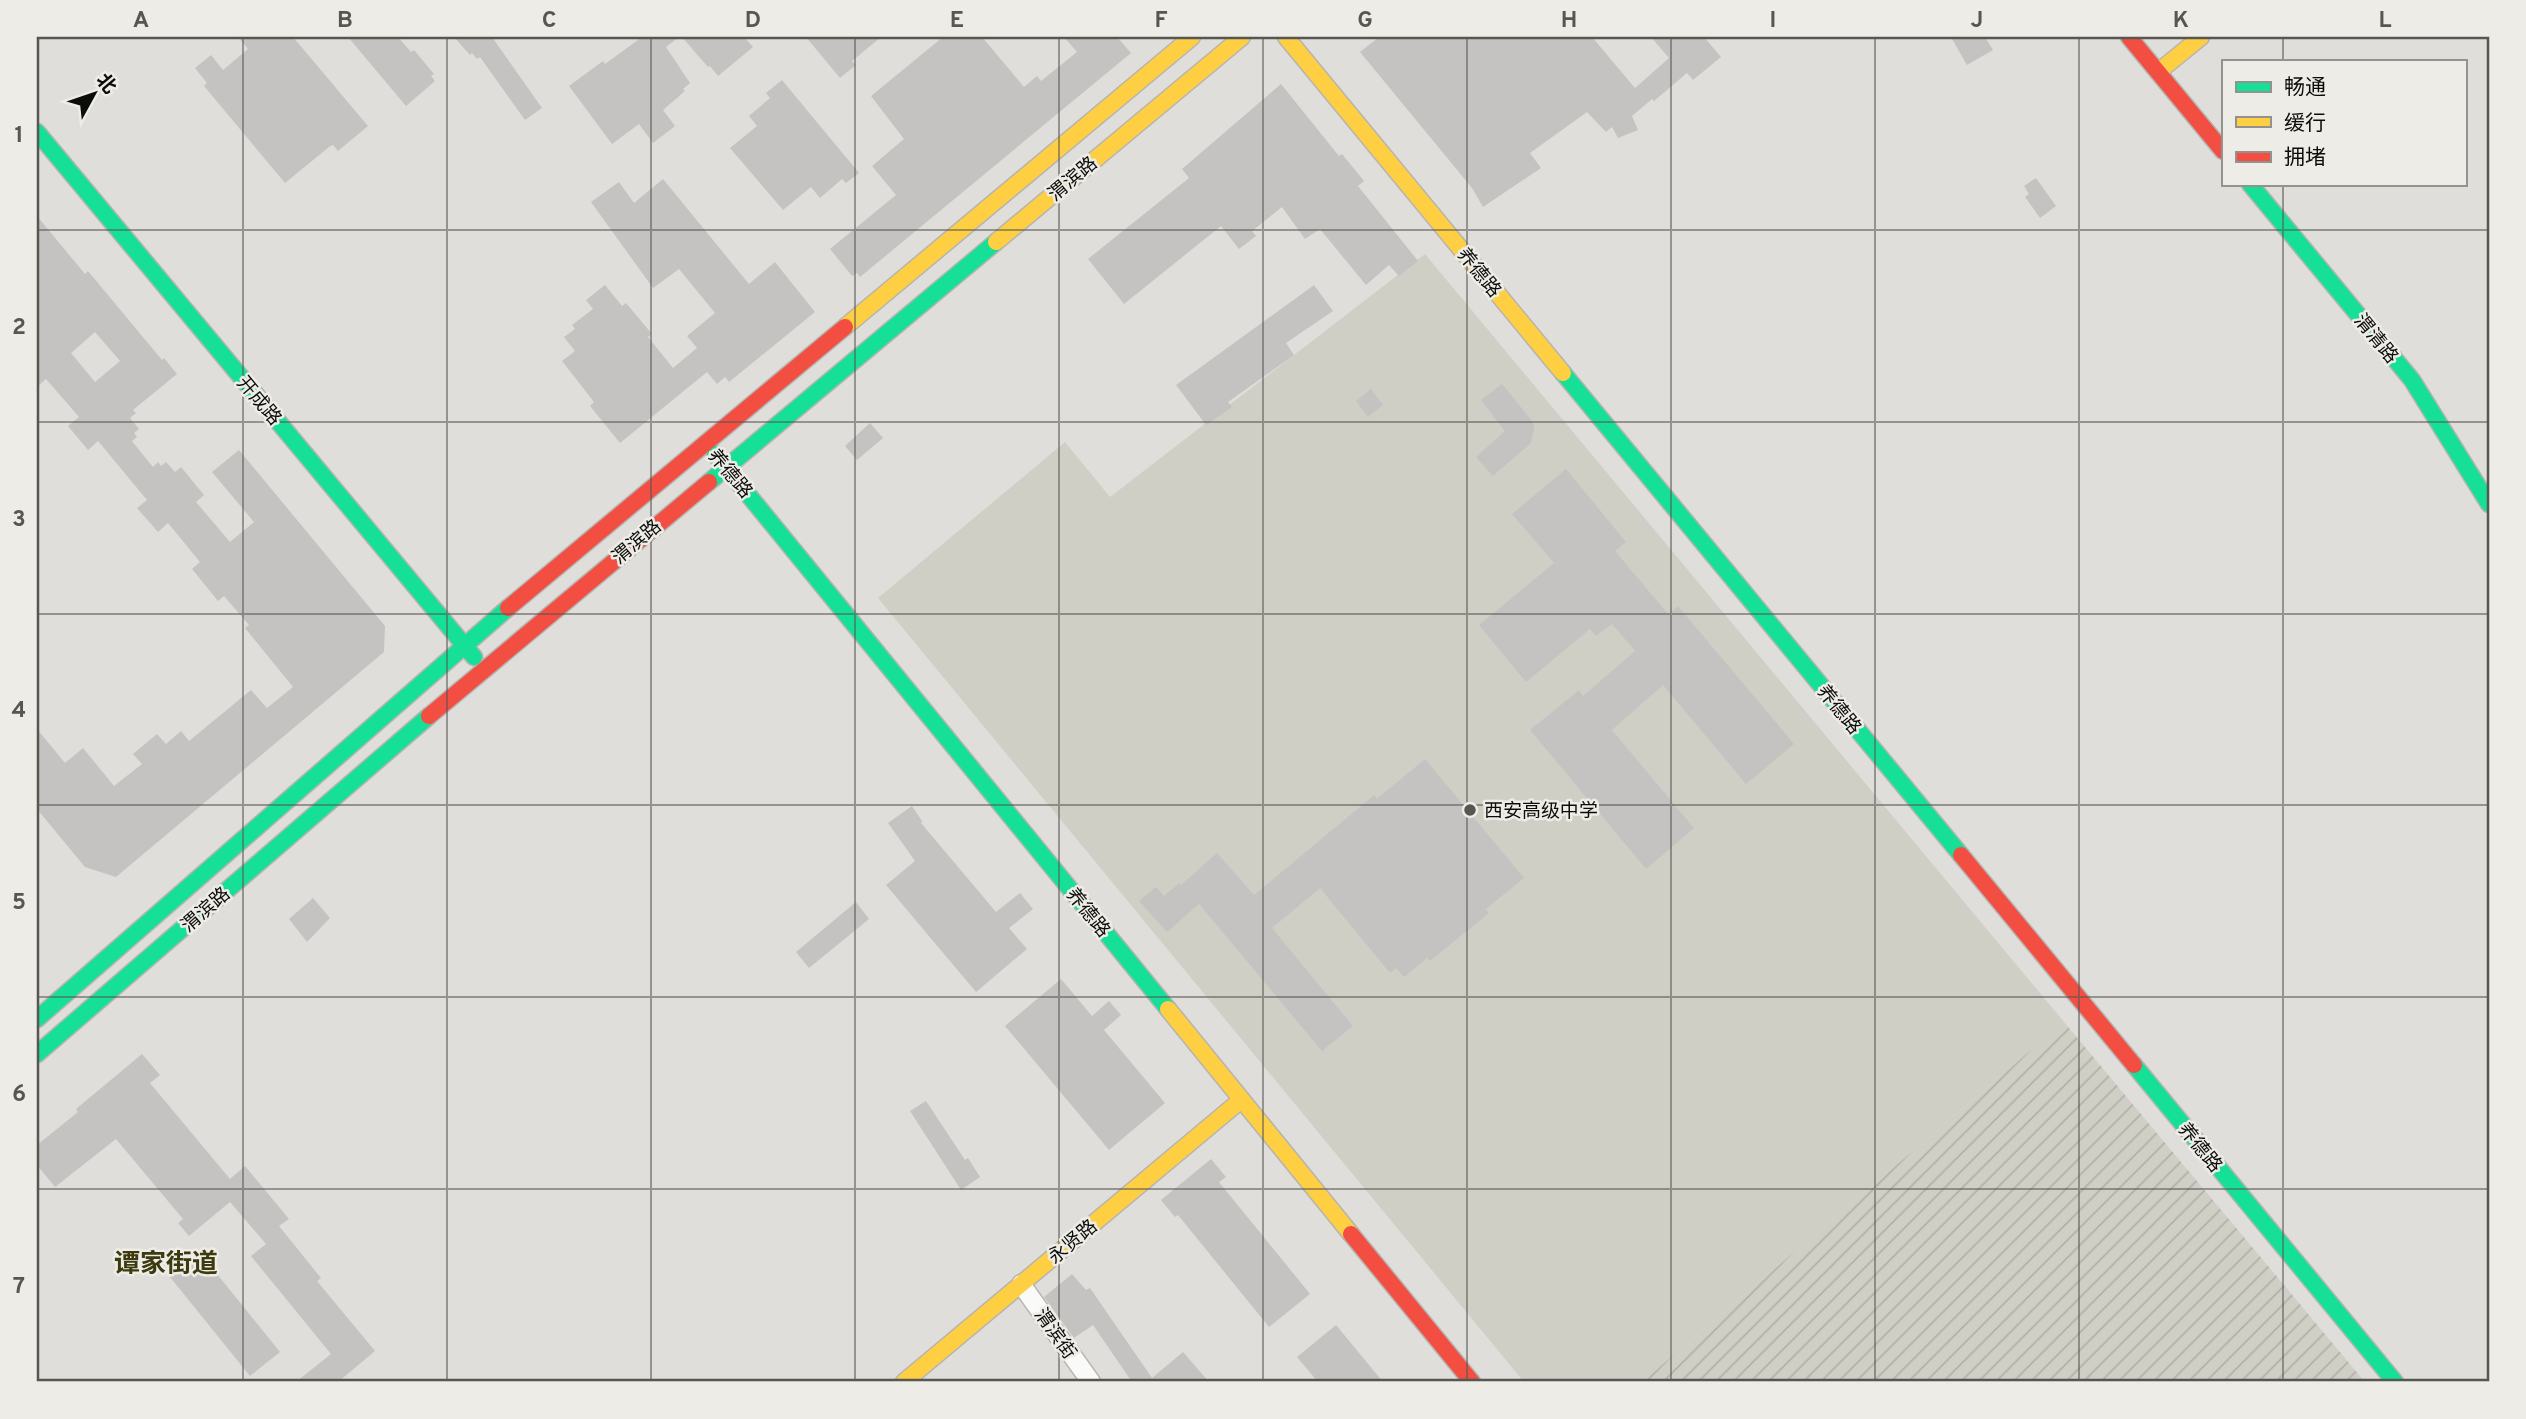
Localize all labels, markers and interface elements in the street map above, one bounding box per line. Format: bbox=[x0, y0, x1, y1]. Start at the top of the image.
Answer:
text: A bbox=[133, 7, 149, 36]
text: B bbox=[337, 7, 353, 36]
text: C bbox=[542, 7, 556, 36]
text: D bbox=[745, 7, 761, 36]
text: E bbox=[950, 7, 964, 36]
text: F bbox=[1154, 7, 1168, 36]
text: G bbox=[1357, 7, 1373, 36]
text: H bbox=[1561, 7, 1577, 36]
text: I bbox=[1770, 7, 1776, 36]
text: J bbox=[1971, 7, 1983, 36]
text: K bbox=[2173, 7, 2189, 36]
text: L bbox=[2378, 7, 2392, 36]
north arrow bbox=[60, 60, 130, 130]
legend bbox=[2222, 60, 2466, 186]
text: 北 bbox=[90, 69, 121, 99]
text: 畅通 bbox=[2284, 75, 2326, 102]
text: 缓行 bbox=[2284, 111, 2326, 138]
text: 1 bbox=[14, 122, 24, 151]
text: 拥堵 bbox=[2284, 145, 2326, 172]
street label: 渭滨路 bbox=[1044, 152, 1103, 207]
street label: 养德路 bbox=[1451, 244, 1506, 303]
street label: 渭清路 bbox=[2348, 310, 2403, 369]
text: 2 bbox=[12, 314, 26, 343]
street label: 开成路 bbox=[231, 372, 286, 431]
street label: 养德路 bbox=[702, 445, 757, 504]
text: 3 bbox=[12, 506, 26, 535]
street label: 渭滨路 bbox=[608, 515, 667, 570]
street label: 养德路 bbox=[1811, 681, 1866, 740]
text: 4 bbox=[12, 697, 26, 726]
place label: 西安高级中学 bbox=[1484, 800, 1598, 824]
marker: 西安高级中学 bbox=[1462, 802, 1478, 818]
street label: 渭滨路 bbox=[177, 883, 236, 938]
street label: 养德路 bbox=[1060, 884, 1115, 943]
text: 5 bbox=[12, 889, 26, 918]
text: 6 bbox=[12, 1081, 26, 1110]
street label: 养德路 bbox=[2172, 1119, 2227, 1178]
street label: 永贤路 bbox=[1044, 1215, 1103, 1270]
district label: 谭家街道 bbox=[114, 1249, 218, 1282]
text: 7 bbox=[13, 1273, 25, 1302]
street label: 渭滨街 bbox=[1028, 1304, 1081, 1364]

